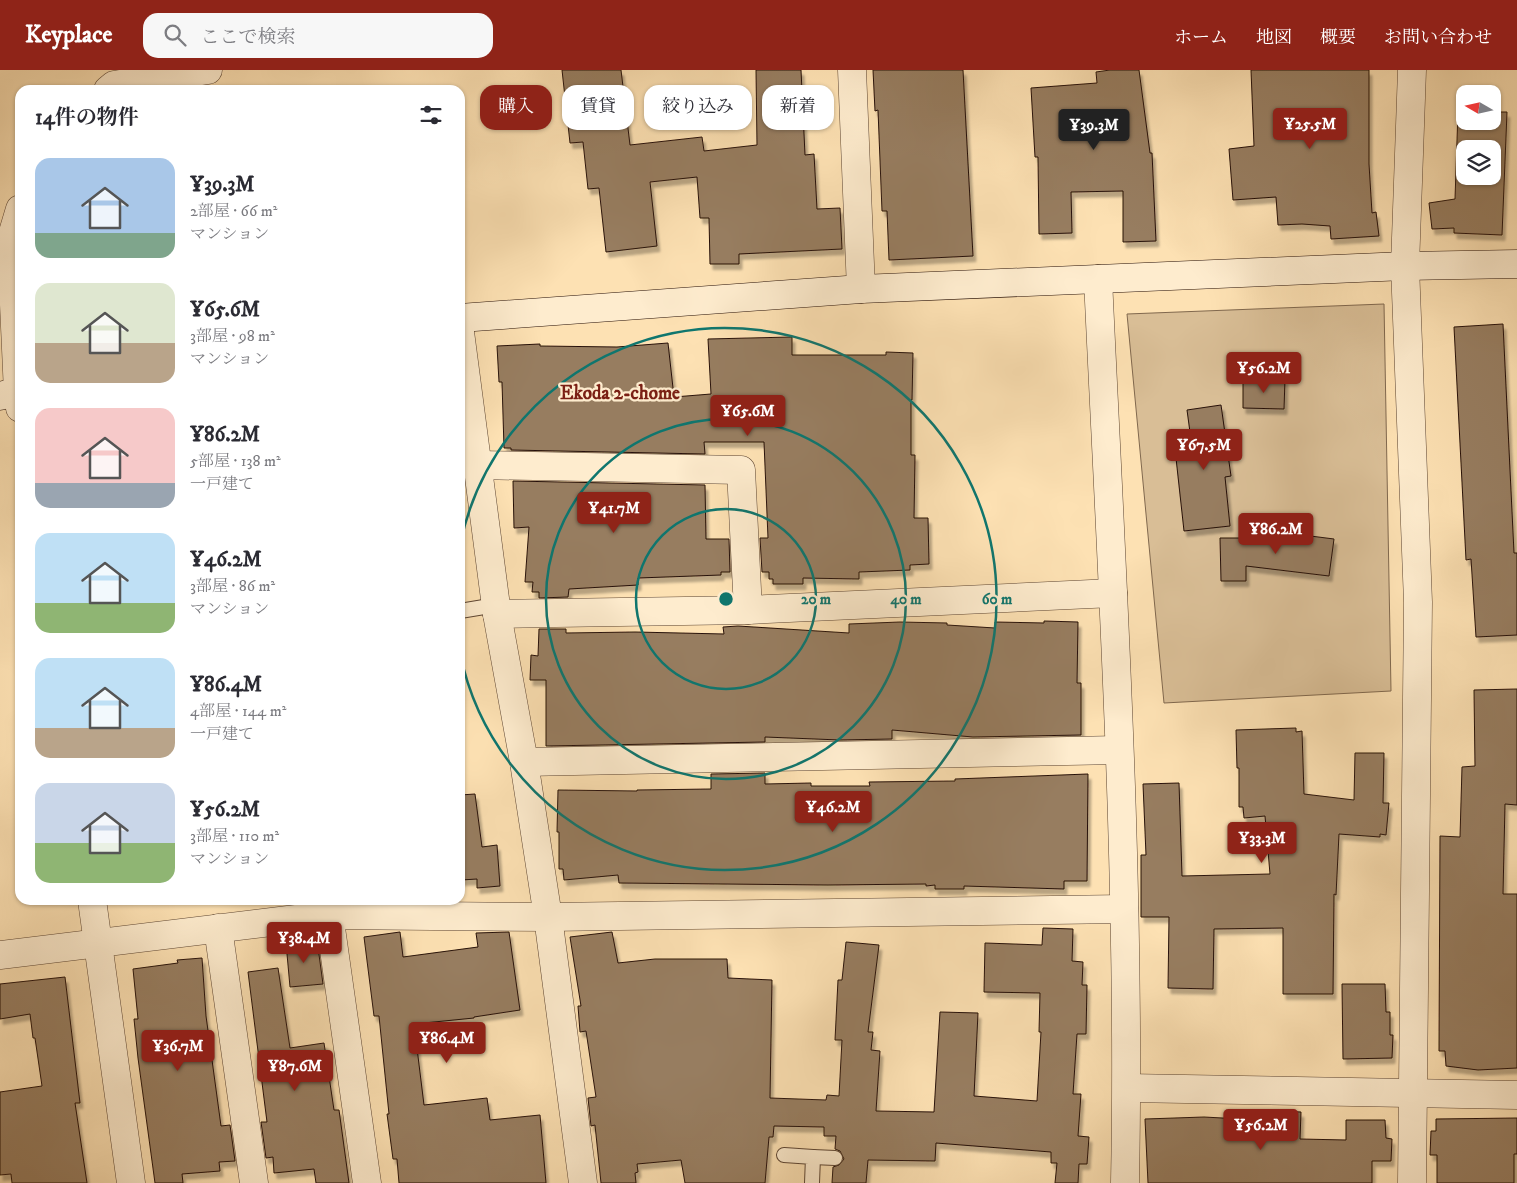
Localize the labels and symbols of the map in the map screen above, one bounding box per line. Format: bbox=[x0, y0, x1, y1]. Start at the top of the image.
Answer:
north arrow bbox=[1456, 85, 1501, 130]
pin: ¥39.3M bbox=[1053, 108, 1135, 151]
pin: ¥25.5M bbox=[1269, 108, 1351, 150]
pin: ¥56.2M bbox=[1223, 352, 1305, 394]
district label: Ekoda 2-chome bbox=[560, 382, 680, 405]
pin: ¥65.6M bbox=[707, 394, 789, 437]
pin: ¥67.5M bbox=[1163, 428, 1245, 471]
pin: ¥41.7M bbox=[573, 492, 655, 534]
pin: ¥86.2M bbox=[1235, 512, 1317, 555]
centre of rings bbox=[717, 590, 735, 608]
text: 20 m bbox=[801, 590, 832, 609]
text: 40 m bbox=[889, 590, 922, 609]
text: 60 m bbox=[982, 590, 1013, 609]
pin: ¥46.2M bbox=[792, 790, 874, 833]
pin: ¥33.3M bbox=[1221, 822, 1303, 864]
pin: ¥38.4M bbox=[263, 922, 345, 964]
pin: ¥86.4M bbox=[406, 1022, 488, 1064]
pin: ¥36.7M bbox=[137, 1030, 219, 1072]
pin: ¥87.6M bbox=[254, 1050, 336, 1092]
pin: ¥56.2M bbox=[1220, 1108, 1302, 1151]

